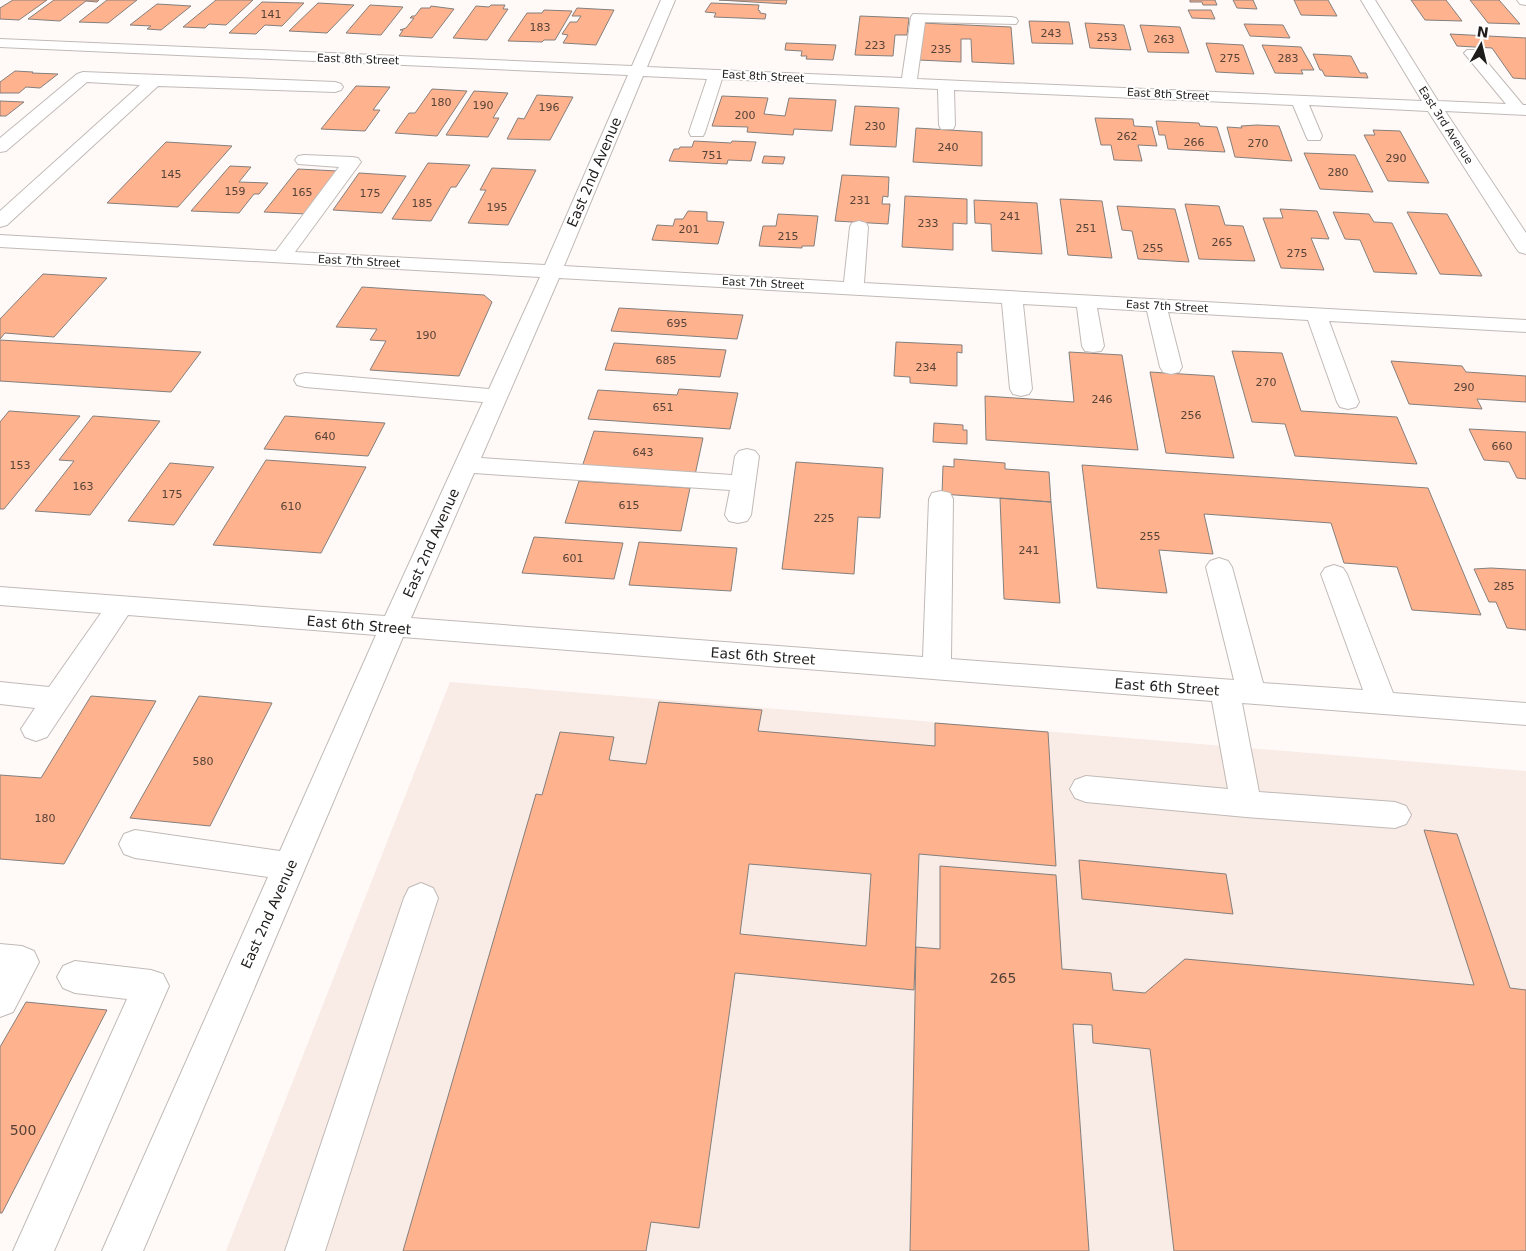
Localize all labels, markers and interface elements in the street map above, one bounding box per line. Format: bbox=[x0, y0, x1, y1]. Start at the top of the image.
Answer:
house number: 141 bbox=[261, 8, 282, 21]
north arrow bbox=[1456, 20, 1506, 70]
house number: 183 bbox=[530, 21, 551, 34]
text: N bbox=[1476, 23, 1490, 41]
house number: 243 bbox=[1041, 27, 1062, 40]
house number: 253 bbox=[1097, 31, 1118, 44]
house number: 263 bbox=[1154, 33, 1175, 46]
house number: 223 bbox=[865, 39, 886, 52]
house number: 235 bbox=[931, 43, 952, 56]
street label: East 8th Street bbox=[317, 52, 400, 67]
house number: 275 bbox=[1220, 52, 1241, 65]
house number: 283 bbox=[1278, 52, 1299, 65]
street label: East 8th Street bbox=[721, 68, 805, 85]
street label: East 3rd Avenue bbox=[1416, 84, 1476, 167]
street label: East 8th Street bbox=[1126, 86, 1210, 103]
house number: 180 bbox=[431, 96, 452, 109]
house number: 190 bbox=[473, 99, 494, 112]
house number: 196 bbox=[539, 101, 560, 114]
house number: 200 bbox=[735, 109, 756, 122]
street label: East 2nd Avenue bbox=[564, 115, 624, 229]
house number: 230 bbox=[865, 120, 886, 133]
house number: 262 bbox=[1117, 130, 1138, 143]
house number: 266 bbox=[1184, 136, 1205, 149]
house number: 270 bbox=[1248, 137, 1269, 150]
house number: 240 bbox=[938, 141, 959, 154]
house number: 751 bbox=[702, 149, 723, 162]
house number: 290 bbox=[1386, 152, 1407, 165]
house number: 280 bbox=[1328, 166, 1349, 179]
house number: 145 bbox=[161, 168, 182, 181]
house number: 159 bbox=[225, 185, 246, 198]
house number: 165 bbox=[292, 186, 313, 199]
house number: 175 bbox=[360, 187, 381, 200]
house number: 231 bbox=[850, 194, 871, 207]
house number: 185 bbox=[412, 197, 433, 210]
house number: 195 bbox=[487, 201, 508, 214]
house number: 241 bbox=[1000, 210, 1021, 223]
house number: 233 bbox=[918, 217, 939, 230]
house number: 251 bbox=[1076, 222, 1097, 235]
house number: 201 bbox=[679, 223, 700, 236]
house number: 215 bbox=[778, 230, 799, 243]
house number: 265 bbox=[1212, 236, 1233, 249]
house number: 255 bbox=[1143, 242, 1164, 255]
house number: 275 bbox=[1287, 247, 1308, 260]
street label: East 7th Street bbox=[317, 253, 401, 270]
street label: East 7th Street bbox=[721, 275, 805, 292]
street label: East 7th Street bbox=[1125, 298, 1209, 315]
house number: 695 bbox=[667, 317, 688, 330]
house number: 190 bbox=[416, 329, 437, 342]
house number: 685 bbox=[656, 354, 677, 367]
house number: 234 bbox=[916, 361, 937, 374]
house number: 270 bbox=[1256, 376, 1277, 389]
house number: 290 bbox=[1454, 381, 1475, 394]
house number: 246 bbox=[1092, 393, 1113, 406]
house number: 651 bbox=[653, 401, 674, 414]
house number: 256 bbox=[1181, 409, 1202, 422]
house number: 640 bbox=[315, 430, 336, 443]
house number: 660 bbox=[1492, 440, 1513, 453]
house number: 643 bbox=[633, 446, 654, 459]
house number: 153 bbox=[10, 459, 31, 472]
house number: 163 bbox=[73, 480, 94, 493]
street label: East 2nd Avenue bbox=[400, 486, 462, 600]
house number: 175 bbox=[162, 488, 183, 501]
house number: 615 bbox=[619, 499, 640, 512]
house number: 610 bbox=[281, 500, 302, 513]
house number: 225 bbox=[814, 512, 835, 525]
house number: 255 bbox=[1140, 530, 1161, 543]
house number: 241 bbox=[1019, 544, 1040, 557]
house number: 601 bbox=[563, 552, 584, 565]
house number: 285 bbox=[1494, 580, 1515, 593]
street label: East 6th Street bbox=[306, 612, 412, 638]
street label: East 6th Street bbox=[710, 644, 816, 668]
street label: East 6th Street bbox=[1114, 675, 1220, 699]
house number: 580 bbox=[193, 755, 214, 768]
house number: 180 bbox=[35, 812, 56, 825]
street label: East 2nd Avenue bbox=[238, 857, 300, 971]
house number: 265 bbox=[990, 970, 1016, 986]
house number: 500 bbox=[10, 1122, 36, 1138]

